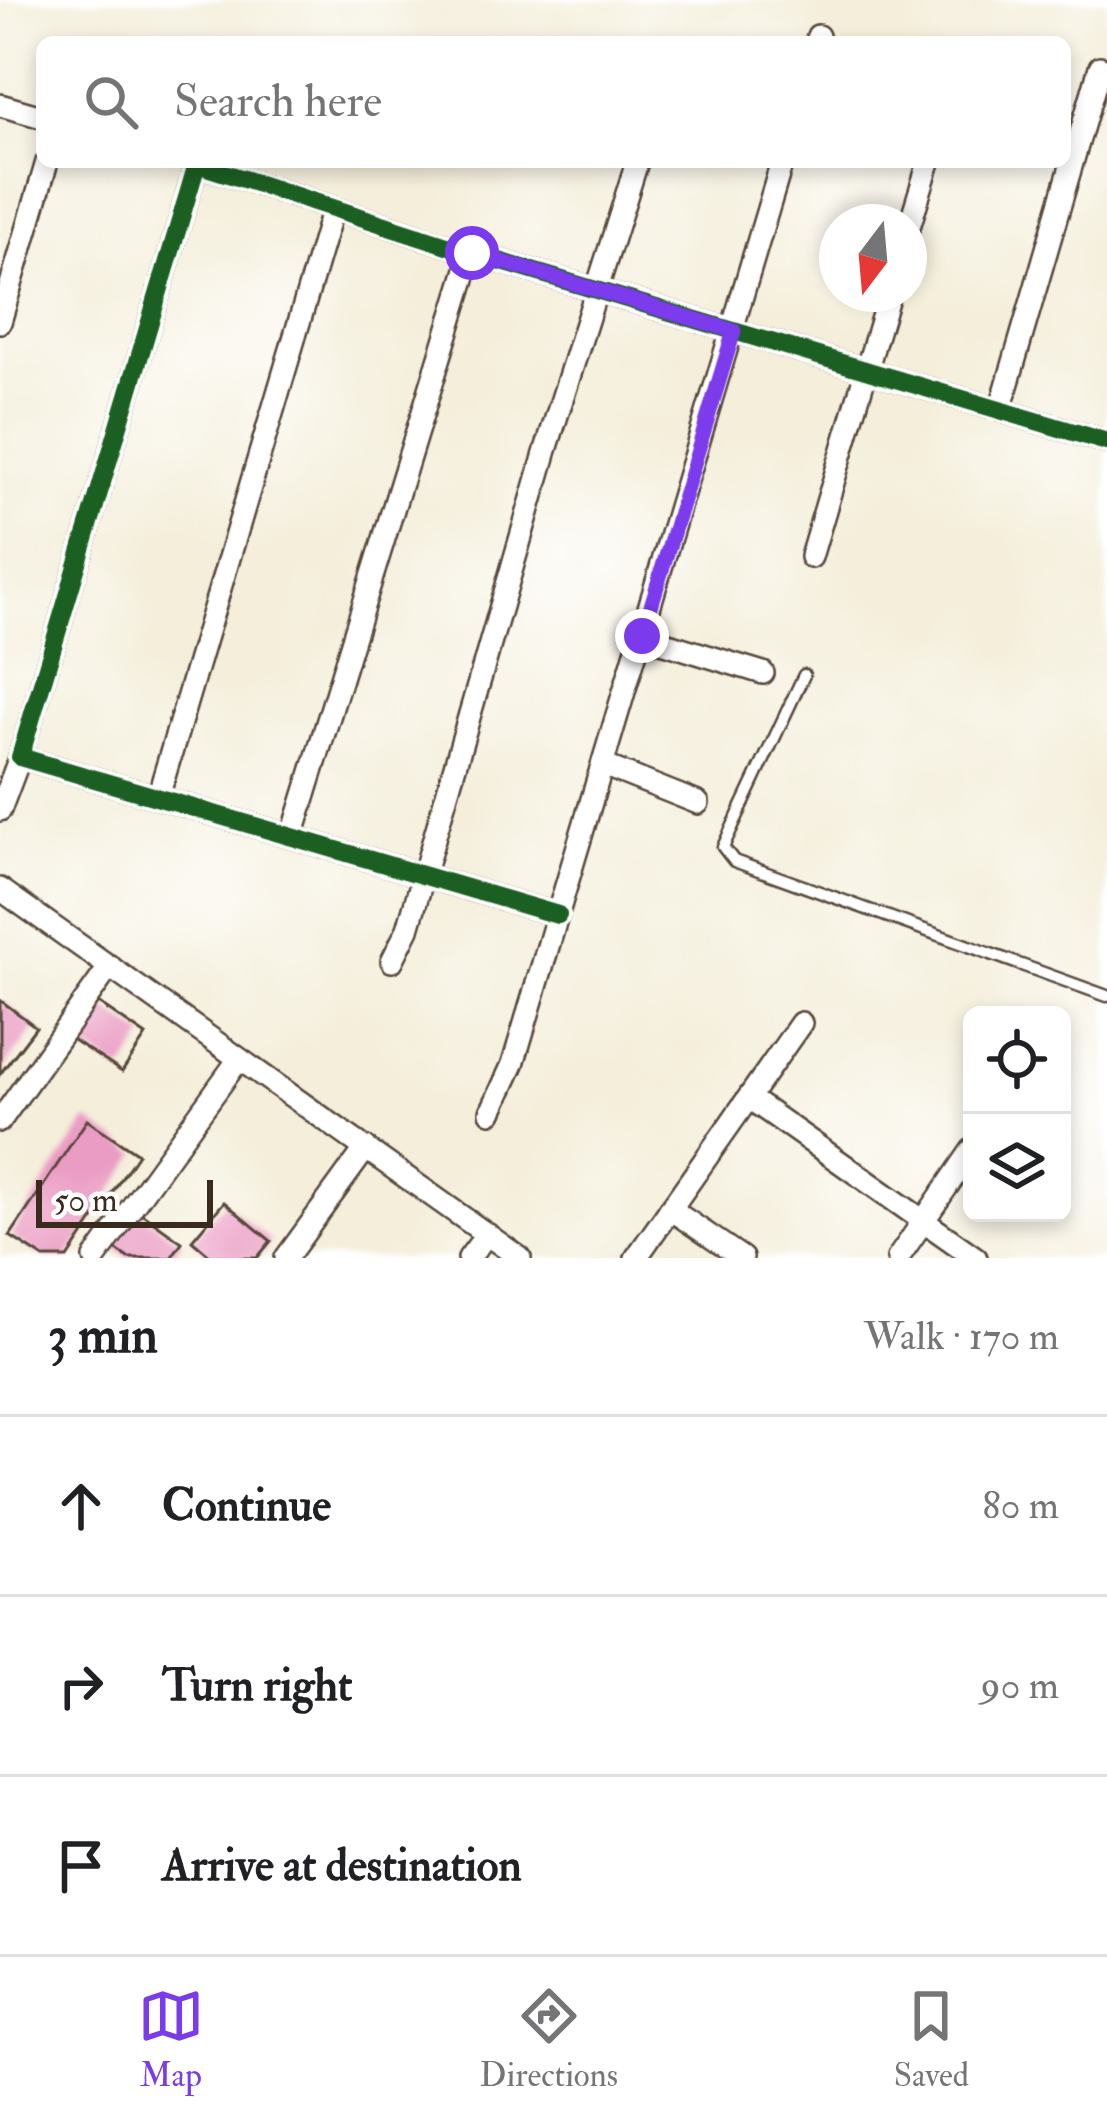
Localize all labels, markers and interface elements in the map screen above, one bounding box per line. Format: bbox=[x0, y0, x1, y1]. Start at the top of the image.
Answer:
search box bbox=[36, 36, 1071, 168]
icon: search bbox=[78, 69, 144, 135]
text: Search here bbox=[174, 74, 382, 130]
north arrow bbox=[819, 204, 927, 312]
route start bbox=[445, 226, 499, 280]
route end bbox=[615, 609, 669, 663]
map controls bbox=[963, 1006, 1071, 1222]
button: locate bbox=[963, 1006, 1071, 1114]
button: layers bbox=[963, 1114, 1071, 1222]
scale bar bbox=[36, 1174, 213, 1227]
text: 50 m bbox=[54, 1180, 118, 1221]
text: 3 min bbox=[48, 1304, 158, 1368]
text: Walk · 170 m bbox=[864, 1312, 1059, 1361]
icon: ahead bbox=[48, 1473, 114, 1539]
text: Continue bbox=[162, 1478, 331, 1534]
text: 80 m bbox=[982, 1481, 1059, 1530]
icon: right bbox=[48, 1653, 114, 1719]
text: Turn right bbox=[162, 1658, 352, 1714]
text: 90 m bbox=[981, 1661, 1059, 1710]
icon: arrive bbox=[48, 1833, 114, 1899]
text: Arrive at destination bbox=[162, 1838, 522, 1894]
tab: Map bbox=[138, 1983, 204, 2096]
tab: Directions bbox=[480, 1983, 618, 2096]
tab: Saved bbox=[894, 1983, 969, 2096]

